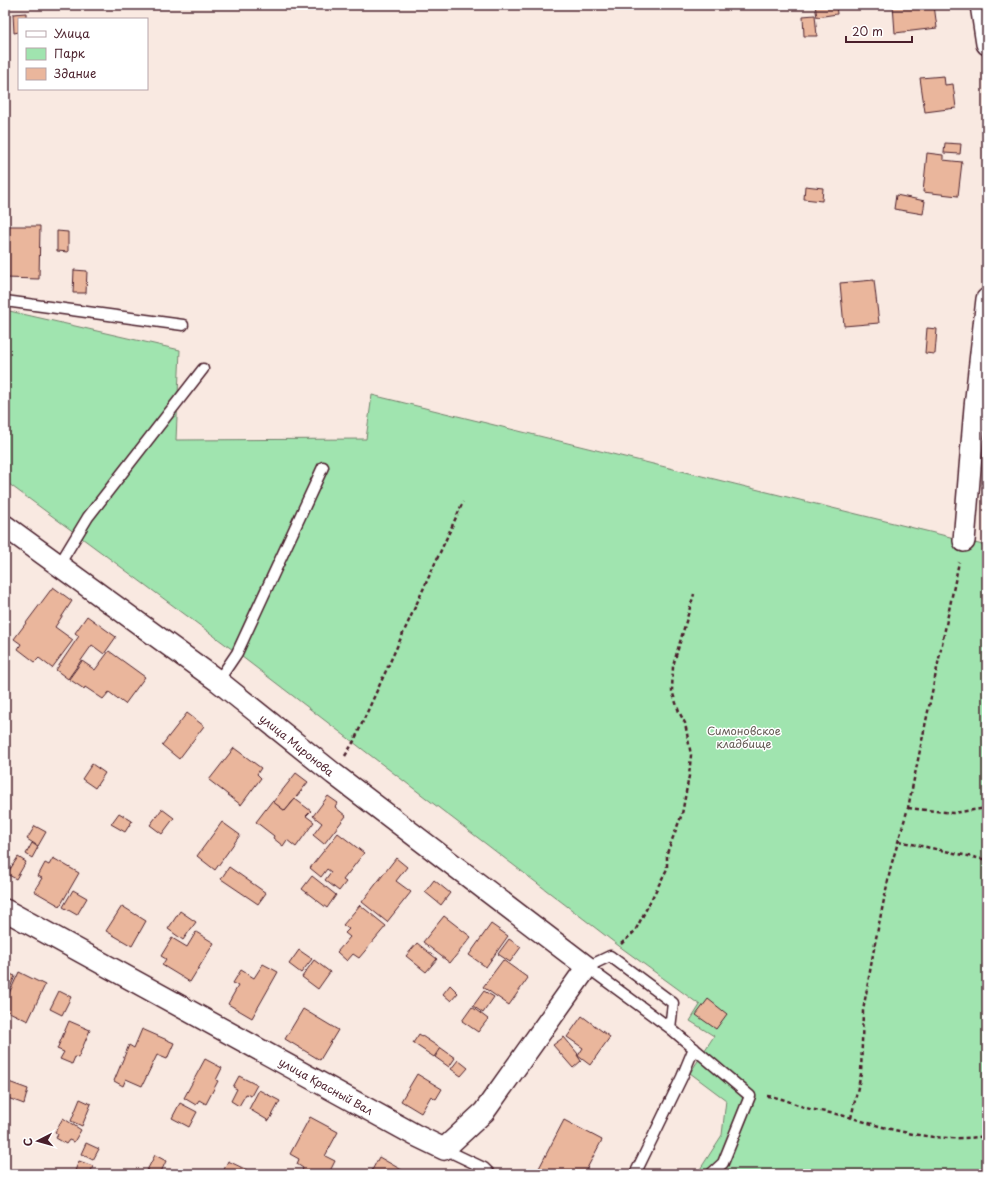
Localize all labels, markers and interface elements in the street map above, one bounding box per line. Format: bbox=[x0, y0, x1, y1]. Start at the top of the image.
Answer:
legend bbox=[18, 18, 148, 90]
scale bar bbox=[846, 18, 912, 44]
text: 20 m bbox=[852, 22, 883, 40]
text: Улица bbox=[54, 24, 90, 42]
text: Парк bbox=[54, 44, 86, 62]
text: Здание bbox=[54, 64, 96, 82]
street label: улица Миронова bbox=[256, 709, 338, 780]
park label: Симоновское кладбище bbox=[707, 722, 781, 752]
street label: улица Красный Вал bbox=[276, 1053, 376, 1119]
north arrow bbox=[18, 1121, 58, 1161]
text: С bbox=[19, 1137, 36, 1147]

